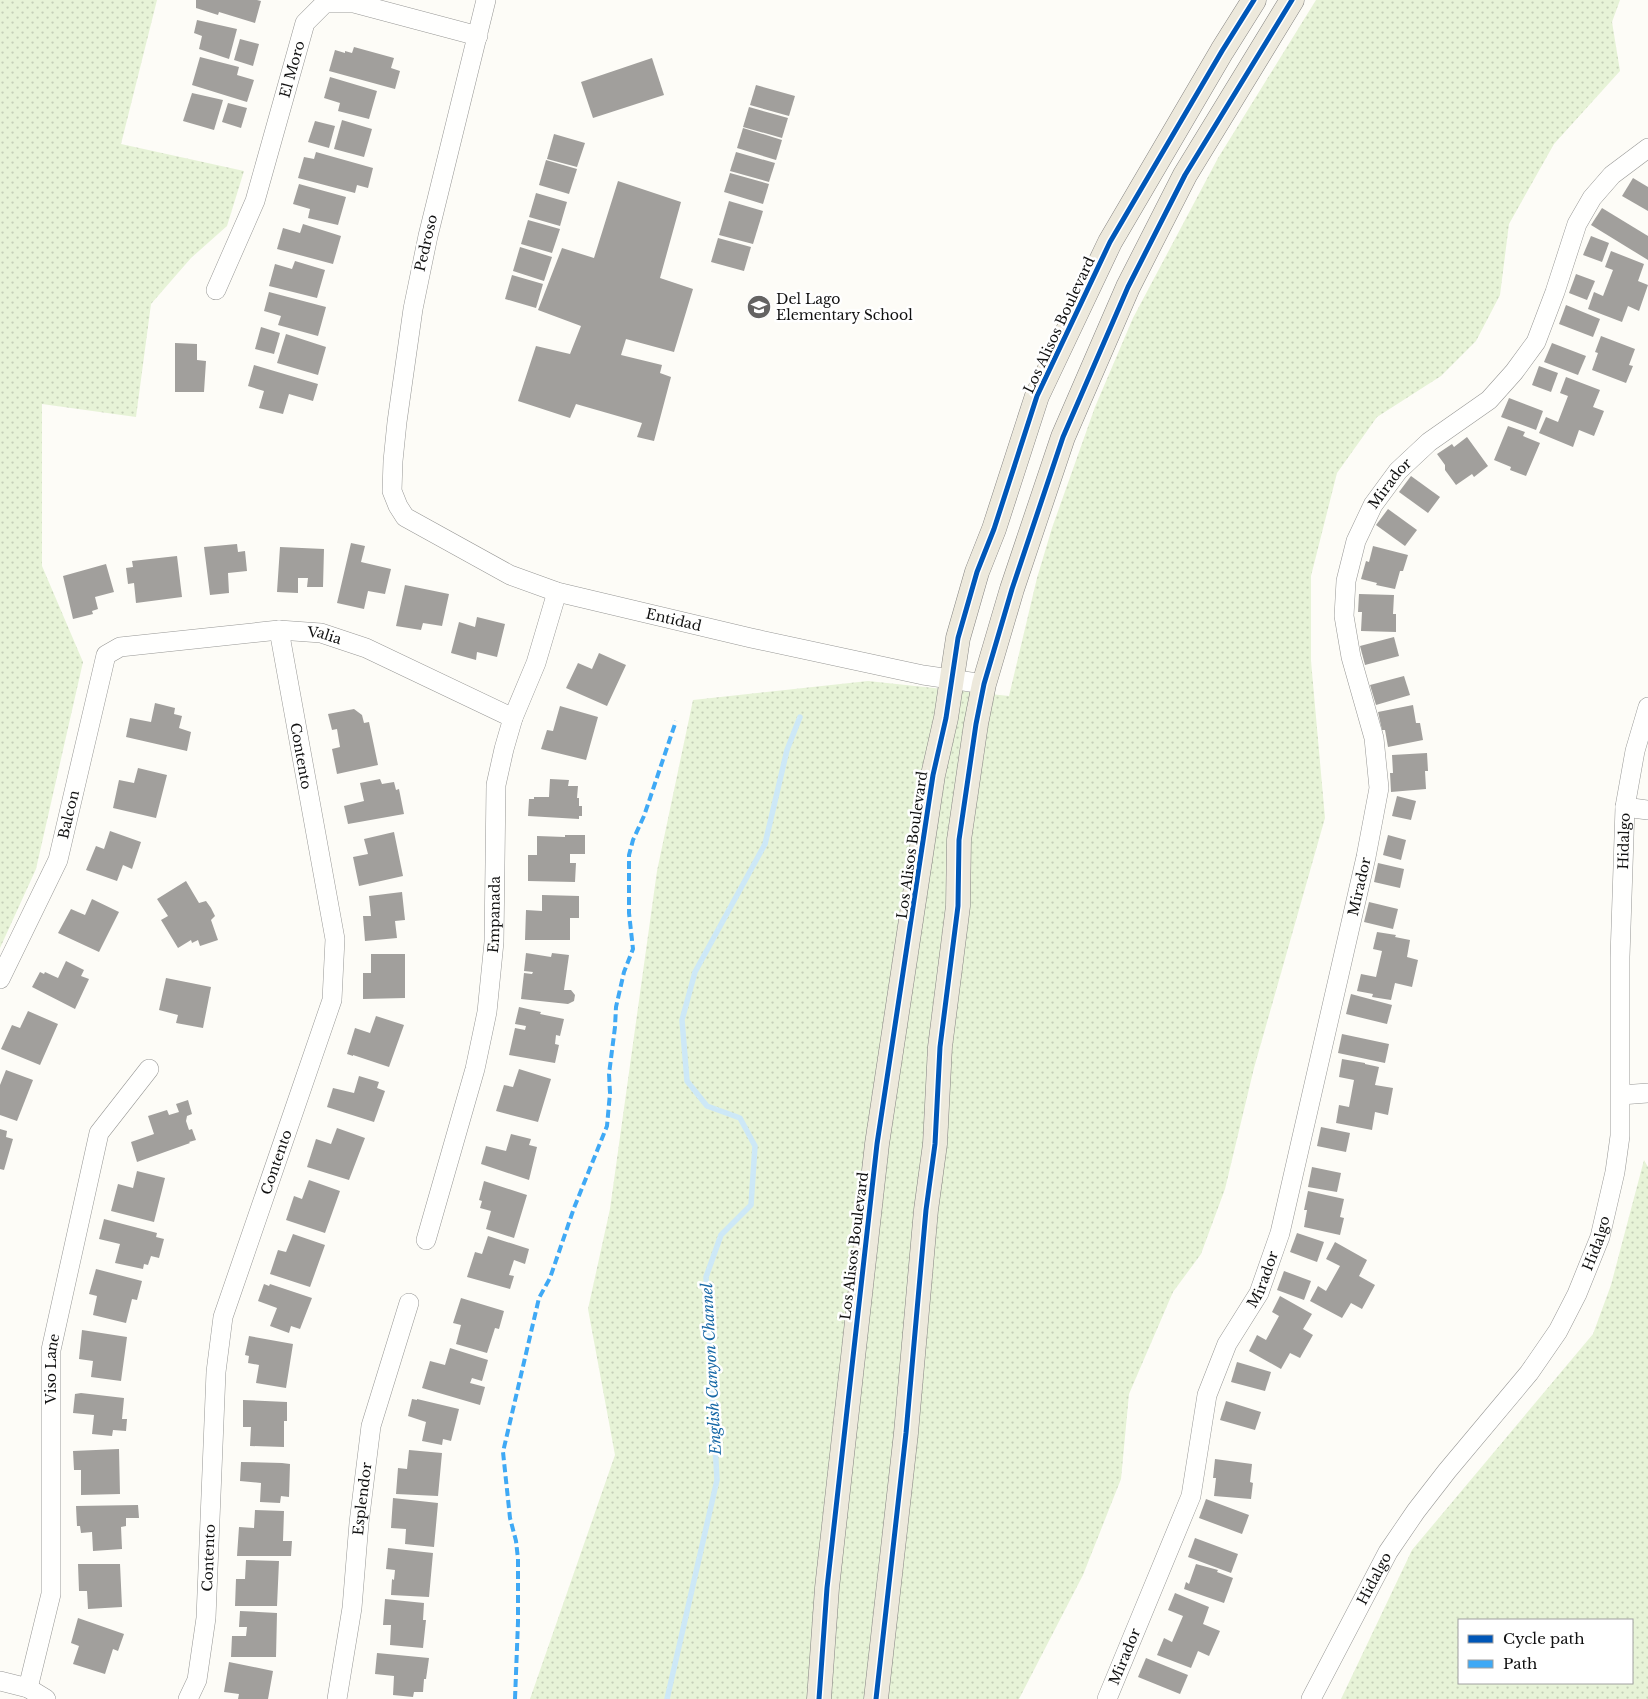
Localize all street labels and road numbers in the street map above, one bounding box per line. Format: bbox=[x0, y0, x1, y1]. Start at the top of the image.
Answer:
street label: El Moro bbox=[275, 39, 309, 100]
street label: Pedroso bbox=[411, 213, 441, 273]
street label: Los Alisos Boulevard bbox=[1019, 253, 1099, 396]
street label: Mirador bbox=[1364, 454, 1415, 512]
street label: Entidad bbox=[644, 604, 704, 635]
street label: Valia bbox=[306, 623, 344, 648]
street label: Contento bbox=[286, 721, 316, 791]
street label: Los Alisos Boulevard bbox=[893, 769, 931, 920]
street label: Balcon bbox=[54, 788, 83, 841]
street label: Hidalgo bbox=[1614, 812, 1634, 870]
street label: Mirador bbox=[1344, 855, 1375, 918]
street label: Empanada bbox=[484, 876, 504, 954]
street label: Contento bbox=[257, 1127, 296, 1197]
street label: Los Alisos Boulevard bbox=[836, 1170, 872, 1321]
street label: Hidalgo bbox=[1578, 1214, 1614, 1273]
street label: Mirador bbox=[1243, 1248, 1282, 1311]
street label: Viso Lane bbox=[42, 1332, 63, 1405]
street label: Esplendor bbox=[349, 1461, 375, 1536]
street label: Contento bbox=[198, 1524, 219, 1592]
street label: Hidalgo bbox=[1353, 1549, 1395, 1608]
street label: Mirador bbox=[1105, 1625, 1144, 1688]

